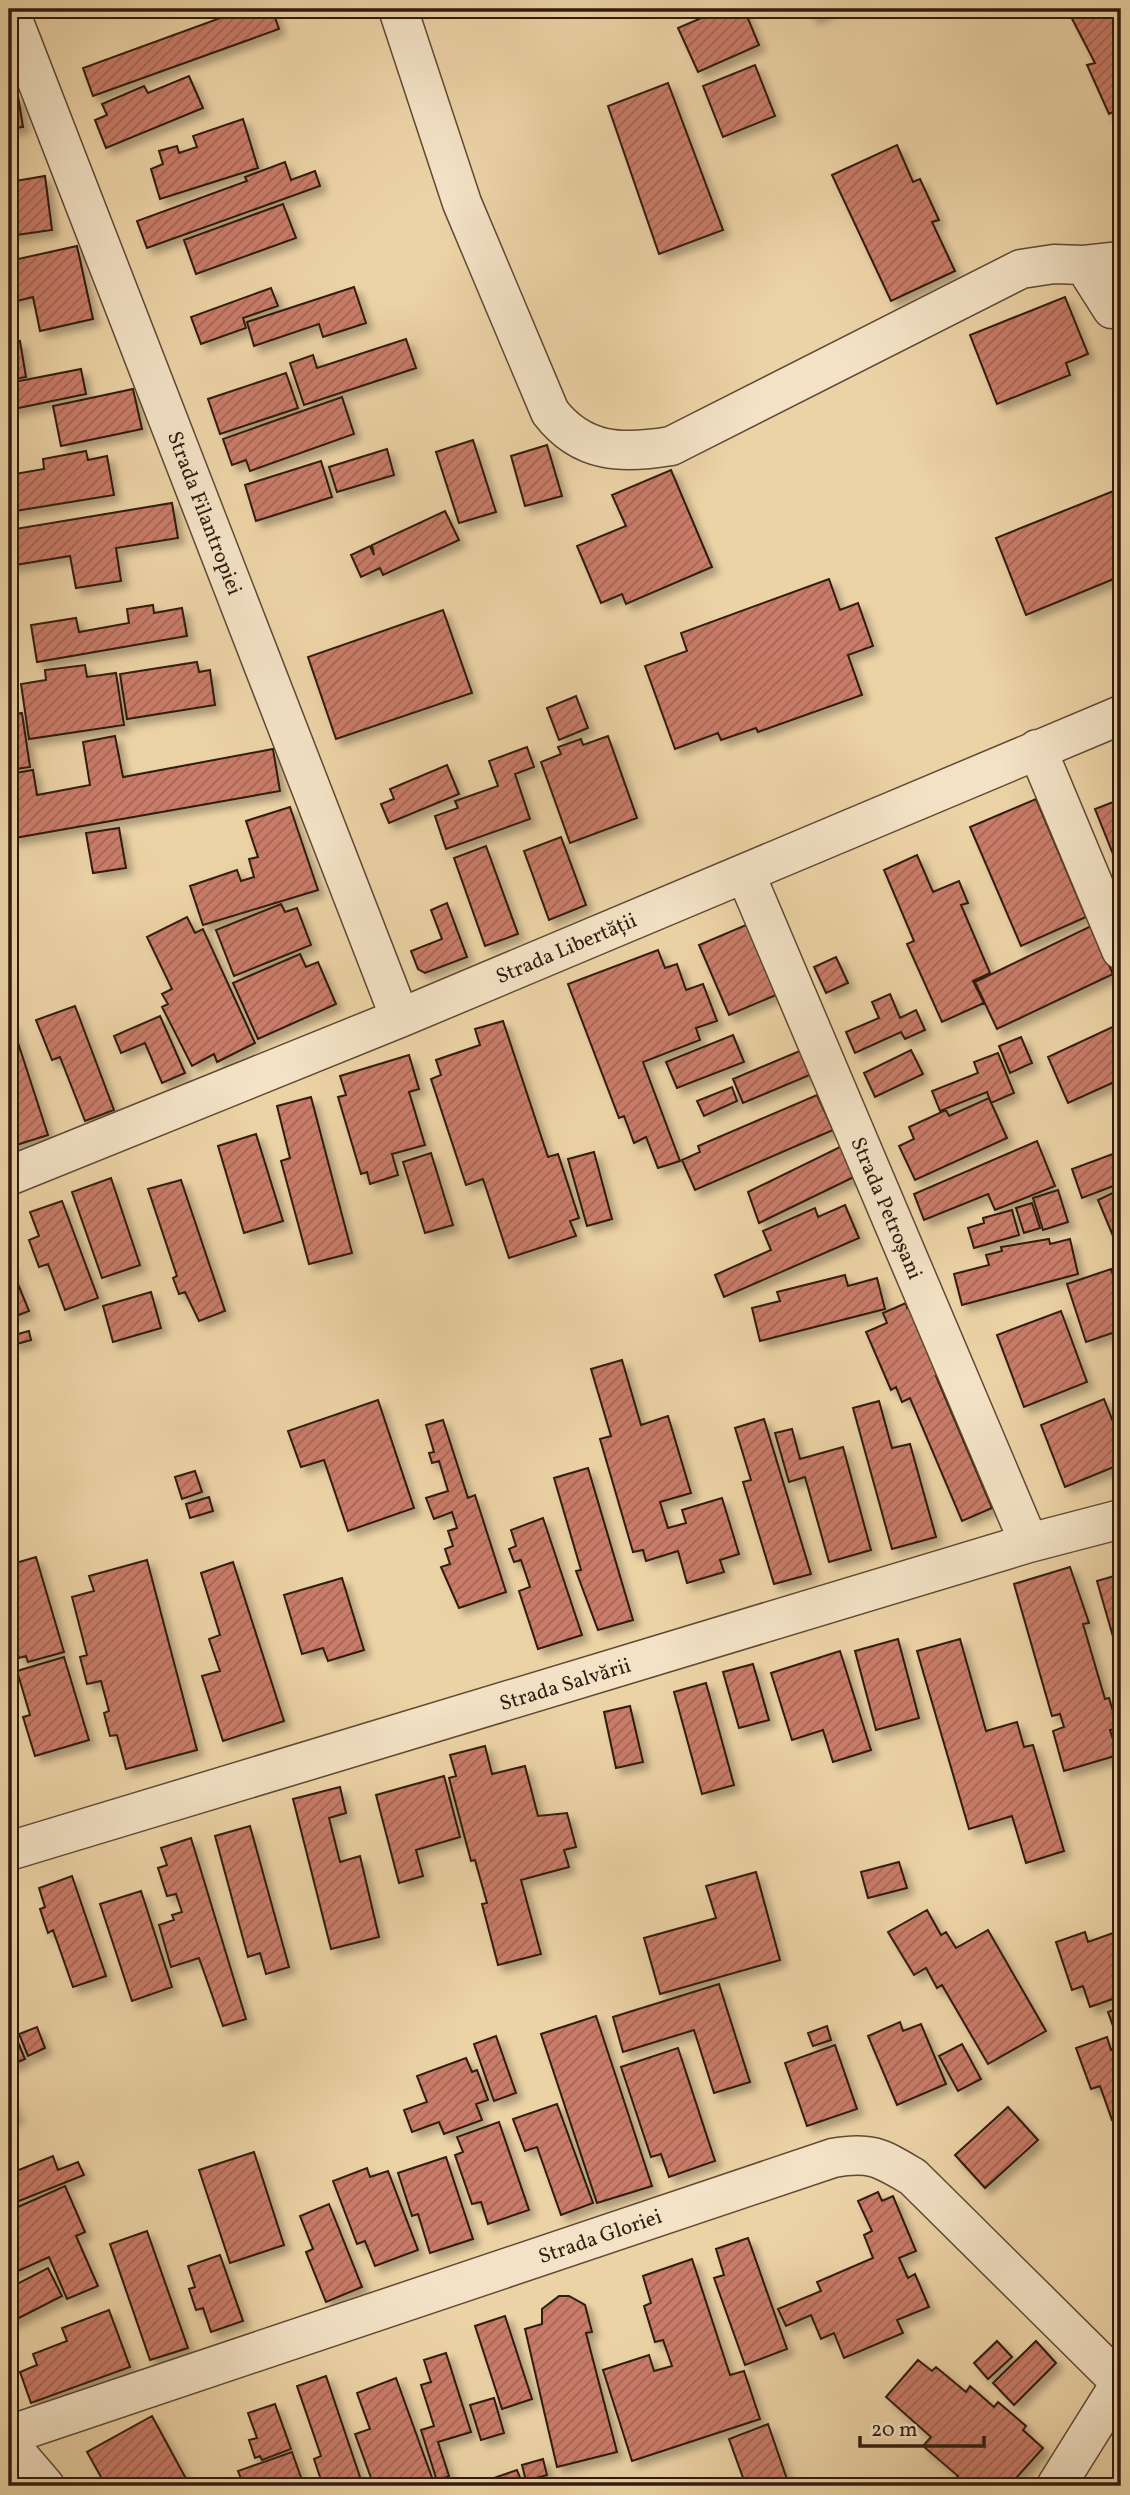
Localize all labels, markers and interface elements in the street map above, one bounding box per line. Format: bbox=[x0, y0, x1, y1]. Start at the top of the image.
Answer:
street label: Strada Filantropiei bbox=[159, 427, 248, 600]
street label: Strada Libertății bbox=[492, 907, 642, 992]
street label: Strada Petroșani bbox=[843, 1133, 929, 1284]
street label: Strada Salvării bbox=[496, 1652, 635, 1719]
street label: Strada Gloriei bbox=[535, 2203, 666, 2272]
scale bar bbox=[860, 2404, 985, 2448]
text: 20 m bbox=[871, 2416, 917, 2445]

